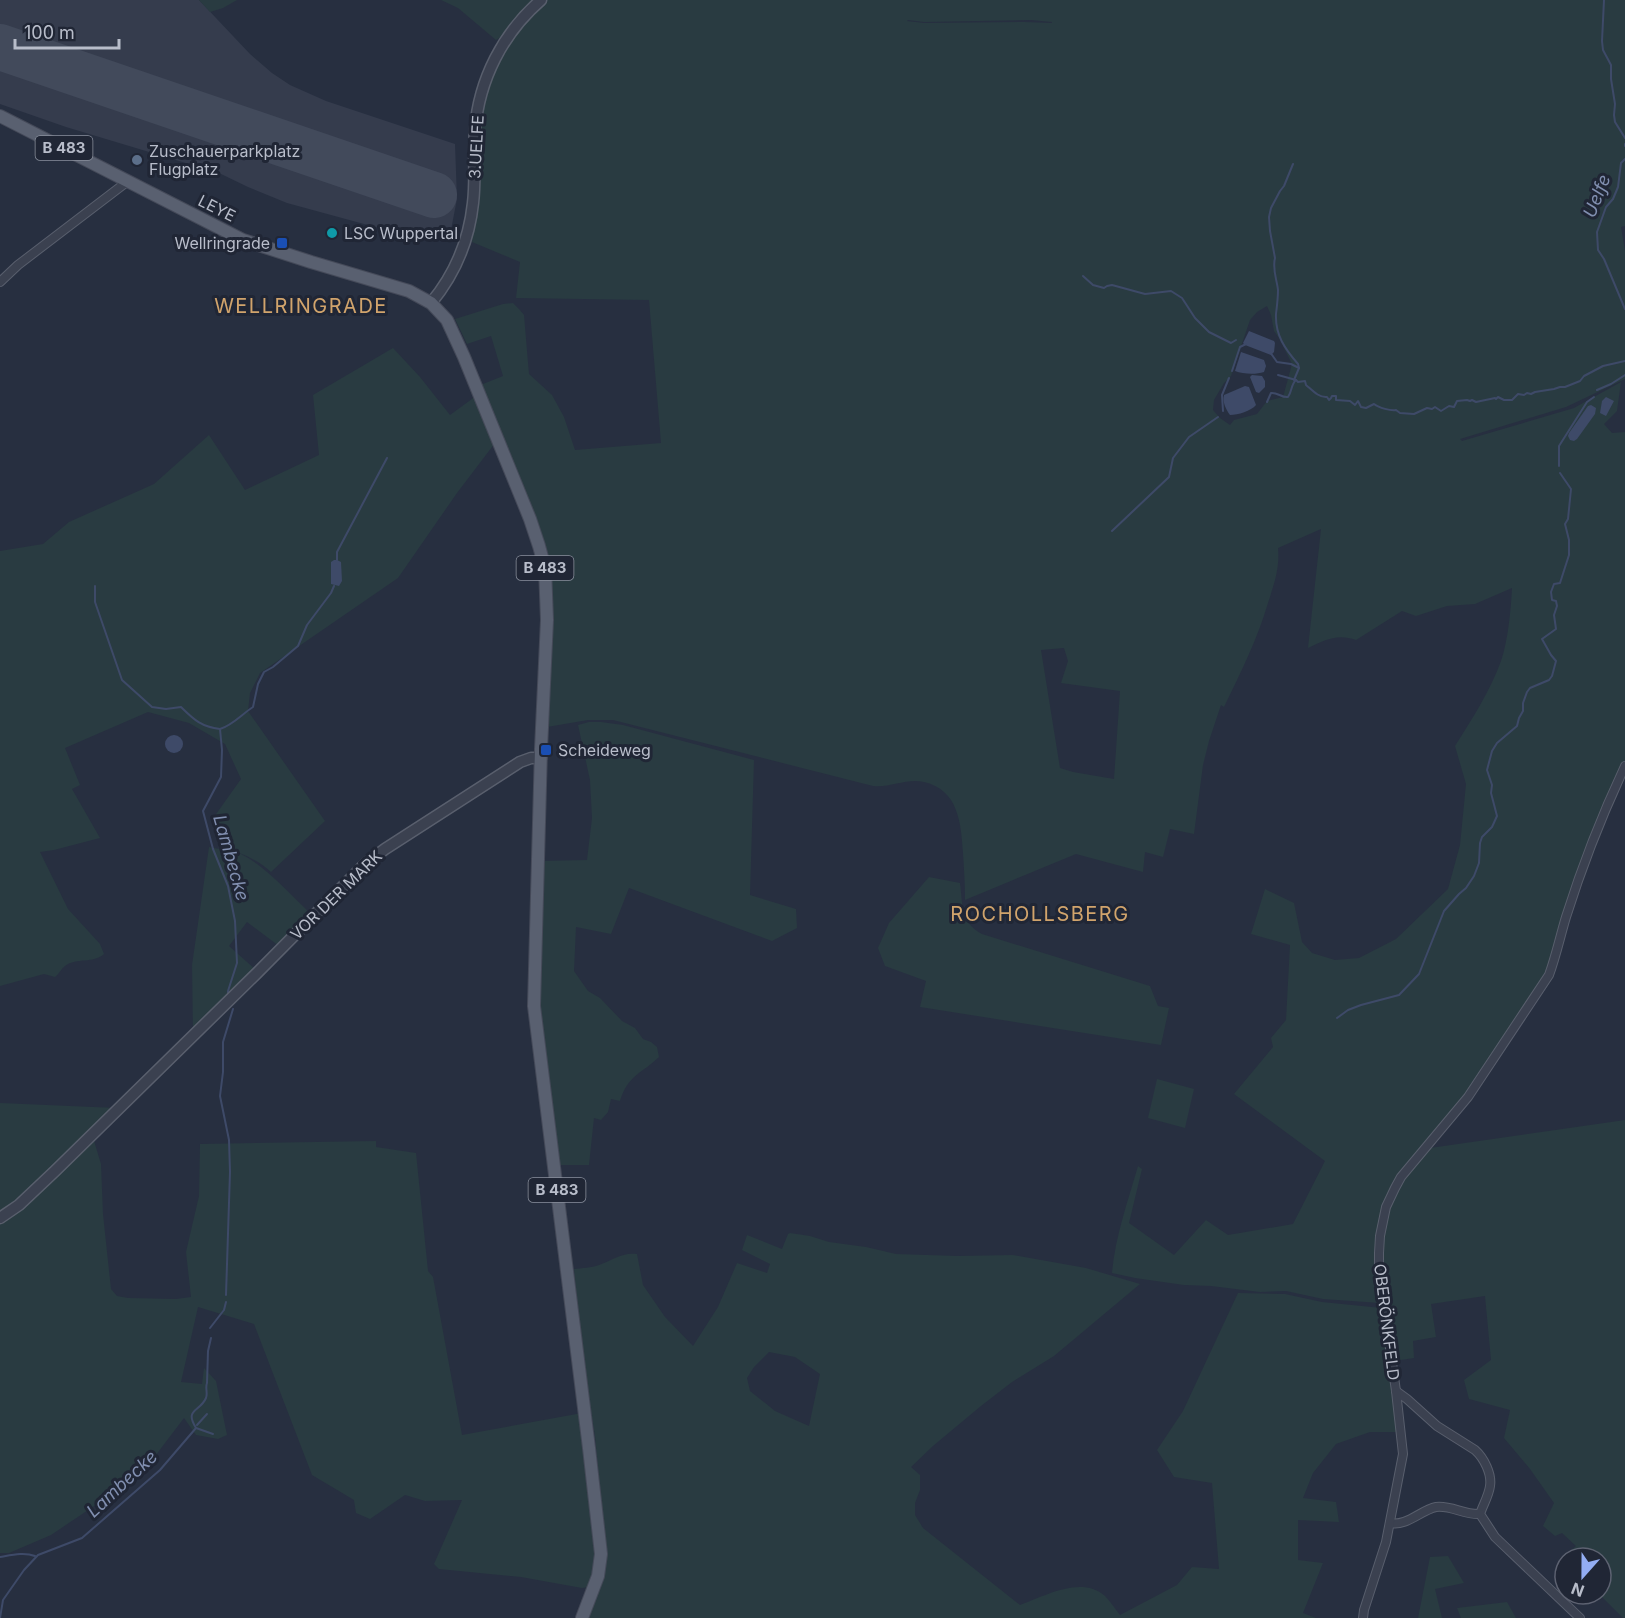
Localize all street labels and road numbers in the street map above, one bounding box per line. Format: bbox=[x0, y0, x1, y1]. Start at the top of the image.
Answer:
street label: 3.UELFE bbox=[464, 115, 488, 179]
road number: B 483 bbox=[36, 136, 92, 160]
street label: LEYE bbox=[195, 190, 239, 226]
road number: B 483 bbox=[516, 556, 574, 580]
street label: VOR DER MARK bbox=[286, 846, 386, 944]
road number: B 483 bbox=[528, 1178, 586, 1202]
street label: OBERÖNKFELD bbox=[1370, 1263, 1404, 1381]

